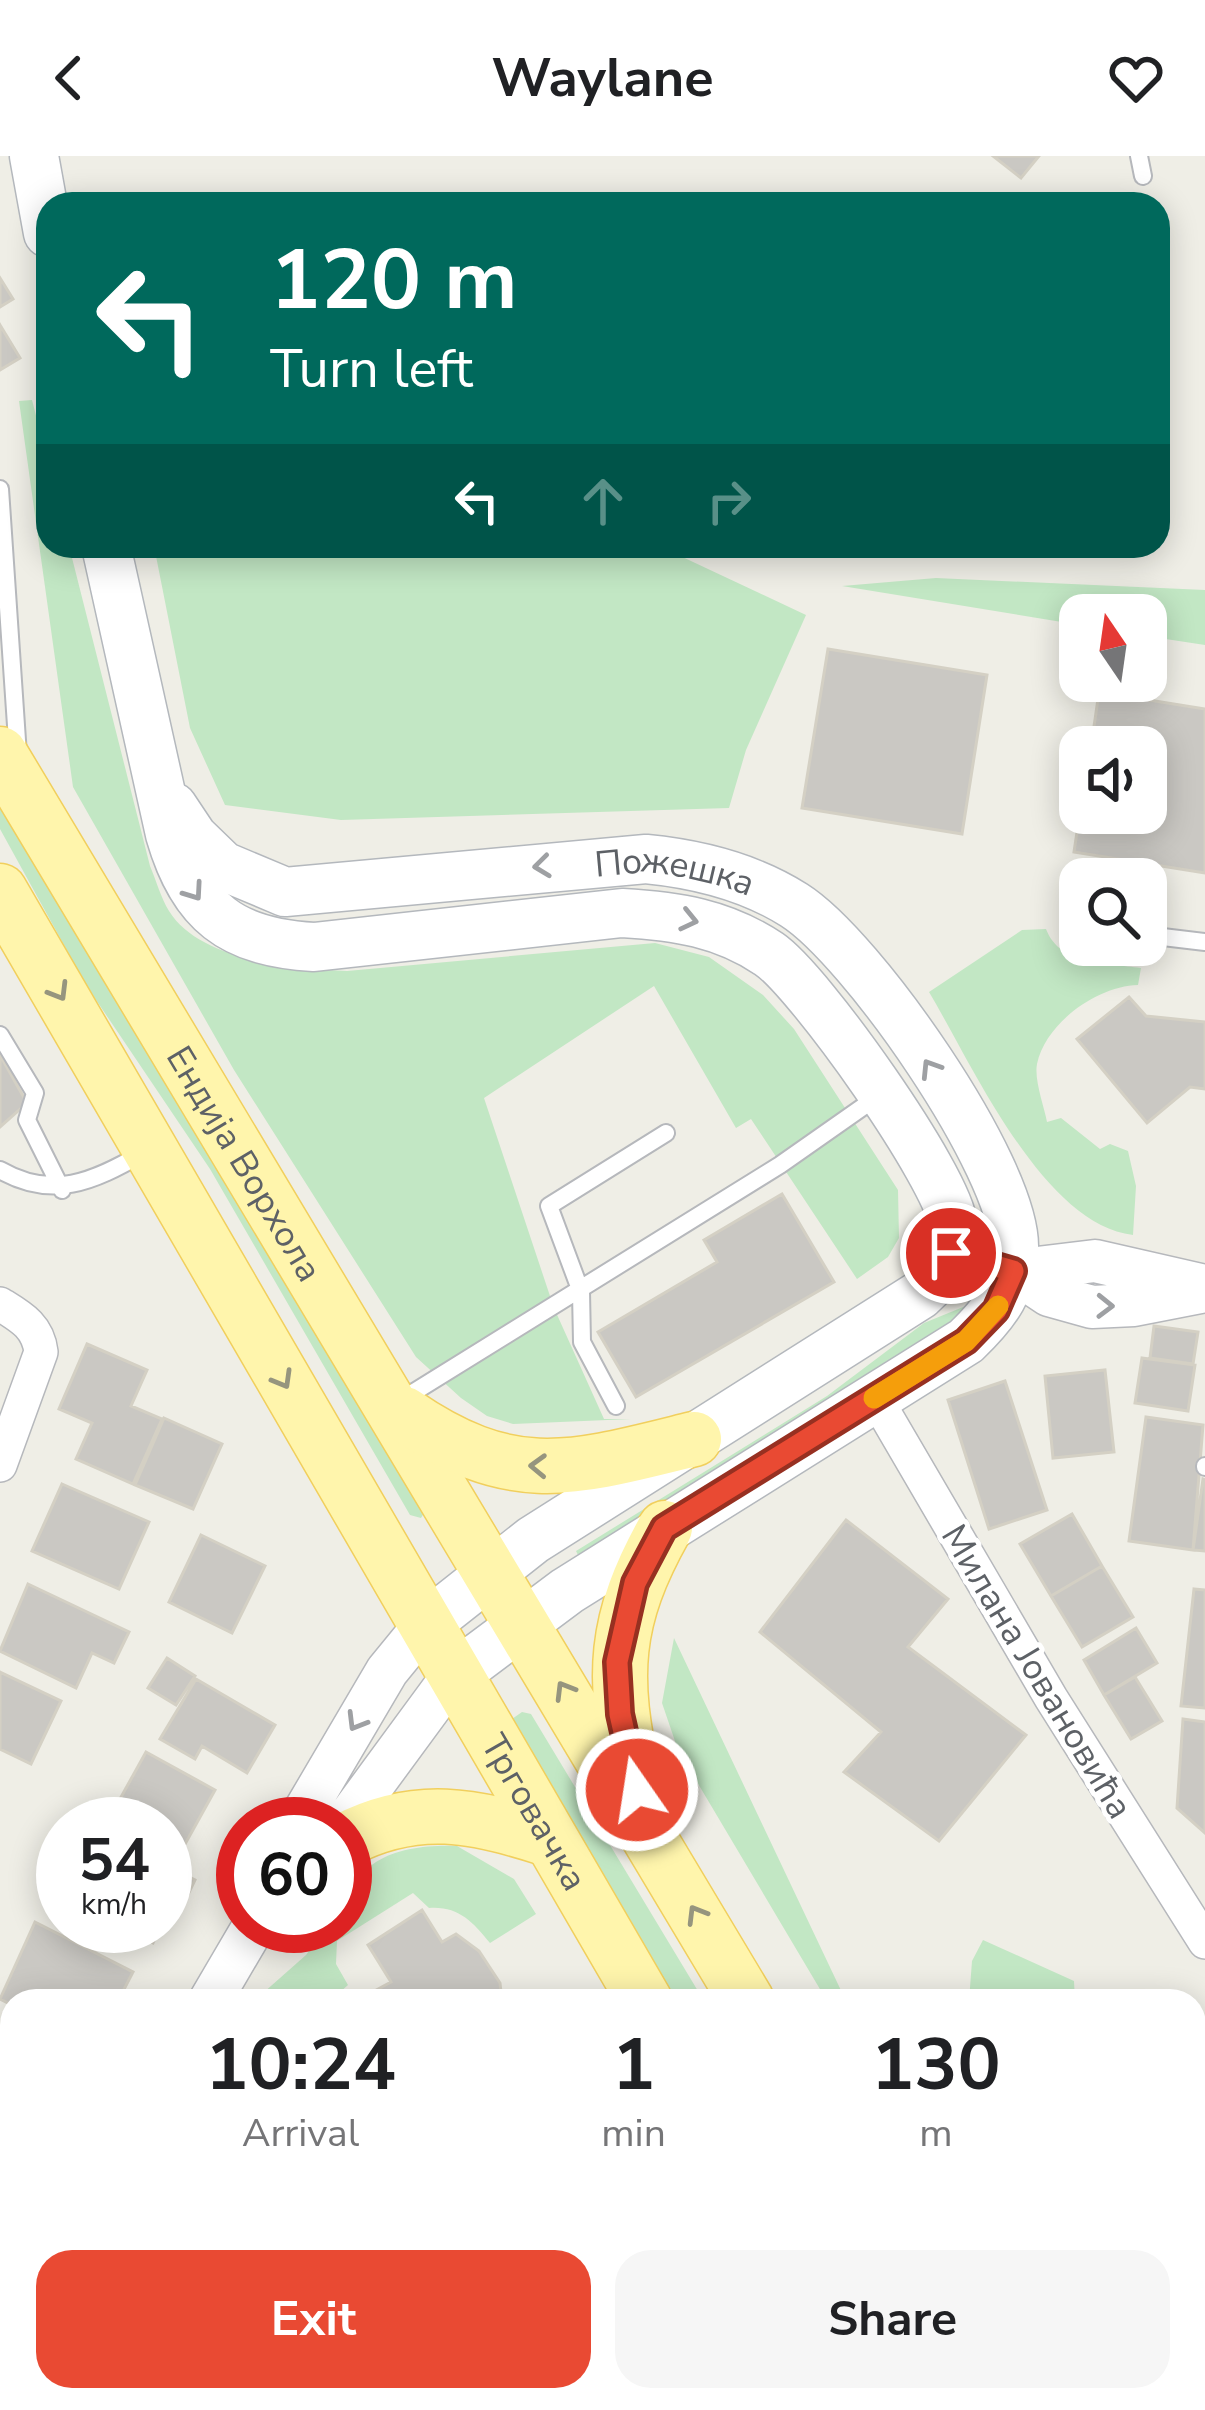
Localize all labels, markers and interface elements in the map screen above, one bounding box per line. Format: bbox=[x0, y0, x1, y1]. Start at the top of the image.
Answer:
text: Waylane bbox=[491, 41, 714, 115]
icon: back bbox=[36, 45, 102, 111]
icon: heart bbox=[1103, 45, 1169, 111]
text: 120 m bbox=[270, 223, 518, 338]
icon: left bbox=[72, 240, 228, 396]
text: Turn left bbox=[270, 332, 473, 406]
icon: left bbox=[444, 468, 510, 534]
icon: ahead bbox=[570, 468, 636, 534]
icon: right bbox=[696, 468, 762, 534]
north arrow bbox=[1059, 594, 1167, 702]
map controls bbox=[1059, 594, 1167, 966]
button: sound bbox=[1059, 726, 1167, 834]
street label: Пожешка bbox=[592, 836, 762, 908]
one-way arrow bbox=[533, 853, 552, 879]
button: search bbox=[1059, 858, 1167, 966]
one-way arrow bbox=[180, 879, 202, 901]
one-way arrow bbox=[679, 907, 699, 932]
one-way arrow bbox=[45, 979, 68, 1001]
street label: Ендија Ворхола bbox=[154, 1037, 333, 1291]
one-way arrow bbox=[922, 1059, 944, 1081]
pin bbox=[900, 1202, 1002, 1304]
icon: arrive bbox=[918, 1220, 984, 1286]
one-way arrow bbox=[1096, 1292, 1115, 1318]
one-way arrow bbox=[269, 1367, 292, 1389]
one-way arrow bbox=[528, 1453, 547, 1479]
street label: Милана Јовановића bbox=[929, 1515, 1144, 1828]
one-way arrow bbox=[556, 1681, 579, 1703]
one-way arrow bbox=[348, 1709, 371, 1731]
street label: Трговачка bbox=[469, 1725, 599, 1900]
position arrow bbox=[574, 1727, 700, 1853]
speed limit sign: 60 bbox=[216, 1797, 372, 1953]
text: 54 bbox=[78, 1819, 150, 1901]
text: km/h bbox=[81, 1884, 147, 1925]
one-way arrow bbox=[687, 1905, 710, 1927]
text: 10:24 bbox=[205, 2016, 396, 2114]
text: 1 bbox=[612, 2016, 655, 2114]
text: 130 bbox=[871, 2016, 1001, 2114]
text: Arrival bbox=[242, 2107, 359, 2160]
text: min bbox=[601, 2107, 666, 2160]
text: m bbox=[919, 2107, 953, 2160]
button: Exit bbox=[36, 2250, 591, 2388]
button: Share bbox=[615, 2250, 1170, 2388]

